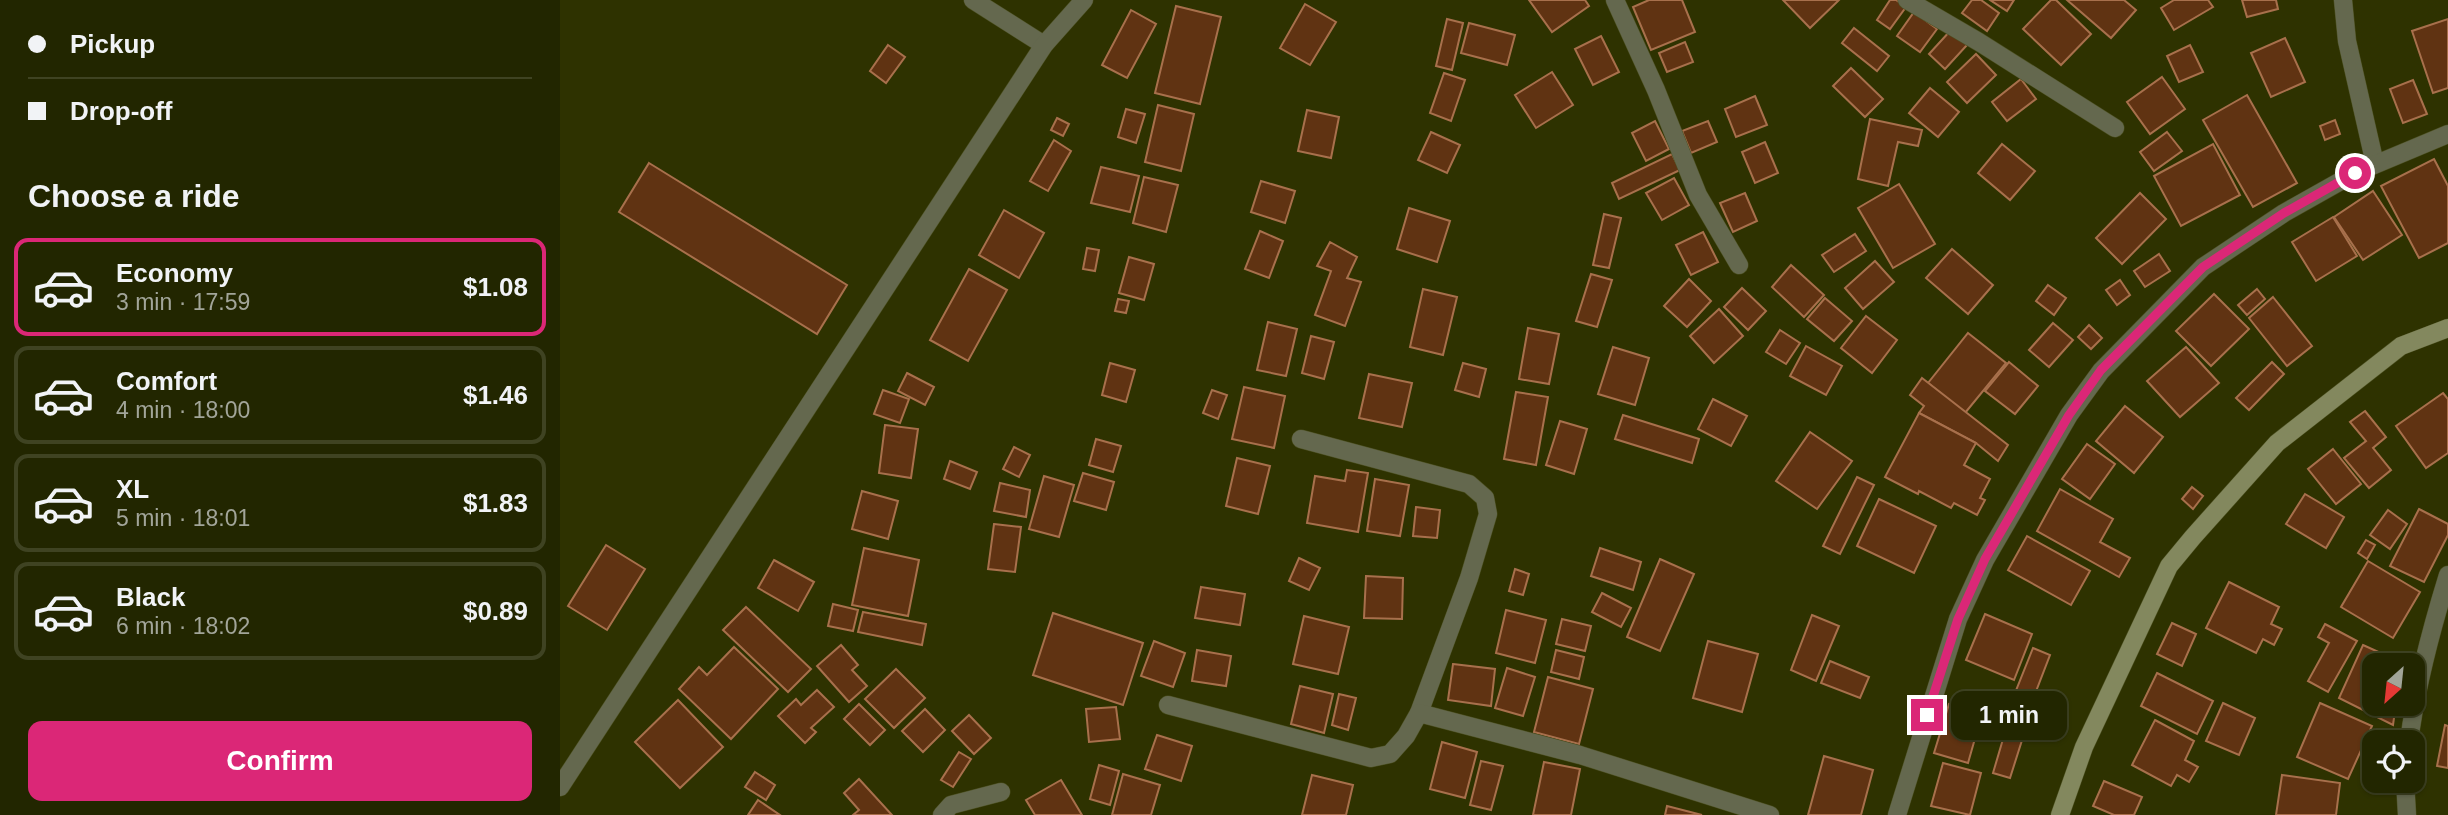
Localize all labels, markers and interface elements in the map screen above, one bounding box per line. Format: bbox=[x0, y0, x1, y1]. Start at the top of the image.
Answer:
text: Pickup bbox=[70, 29, 155, 59]
text: Drop-off bbox=[70, 96, 173, 126]
route start bbox=[2339, 157, 2371, 189]
text: Choose a ride bbox=[28, 178, 240, 214]
icon: car bbox=[32, 256, 95, 319]
text: Economy bbox=[116, 258, 233, 288]
text: $1.08 bbox=[463, 272, 528, 302]
text: 3 min · 17:59 bbox=[116, 289, 250, 315]
icon: car bbox=[32, 364, 95, 427]
text: Comfort bbox=[116, 366, 217, 396]
text: $1.46 bbox=[463, 380, 528, 410]
text: 4 min · 18:00 bbox=[116, 397, 250, 423]
icon: car bbox=[32, 472, 95, 535]
text: XL bbox=[116, 474, 149, 504]
text: $1.83 bbox=[463, 488, 528, 518]
text: 5 min · 18:01 bbox=[116, 505, 250, 531]
icon: car bbox=[32, 580, 95, 643]
text: Black bbox=[116, 582, 185, 612]
text: $0.89 bbox=[463, 596, 528, 626]
text: 6 min · 18:02 bbox=[116, 613, 250, 639]
north arrow bbox=[2362, 653, 2426, 716]
map controls bbox=[2362, 653, 2425, 793]
callout: 1 min bbox=[1952, 690, 2067, 740]
route end bbox=[1911, 699, 1943, 731]
text: 1 min bbox=[1979, 702, 2039, 728]
button: Confirm bbox=[28, 721, 532, 801]
button: locate bbox=[2362, 730, 2425, 793]

